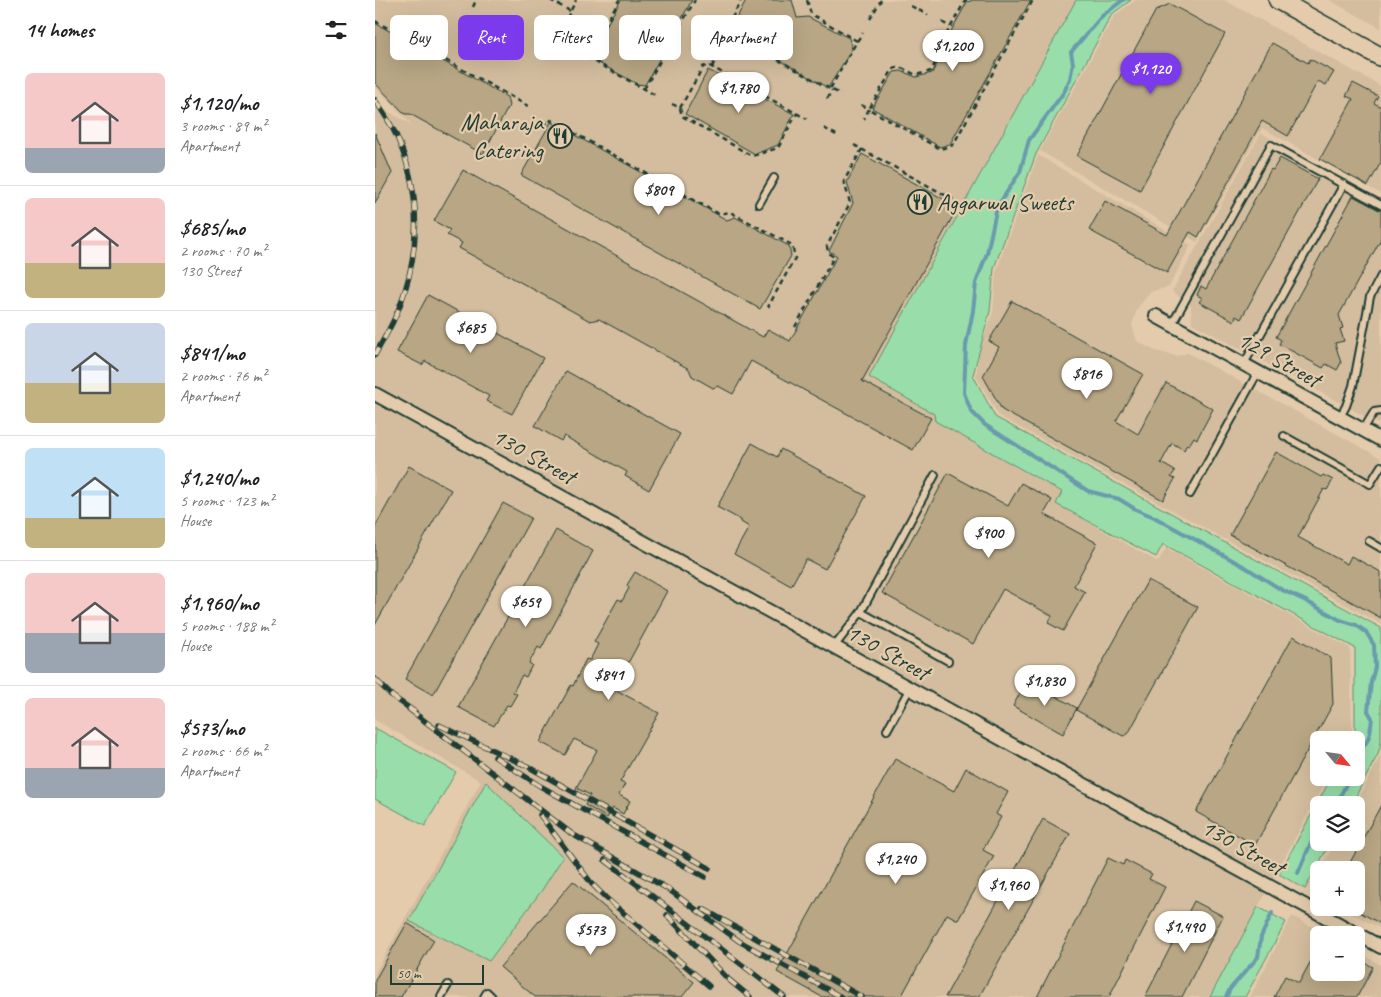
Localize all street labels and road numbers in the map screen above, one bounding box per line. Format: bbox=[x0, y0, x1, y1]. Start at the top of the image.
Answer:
street label: 129 Street bbox=[1232, 324, 1329, 396]
street label: 130 Street bbox=[487, 421, 584, 493]
street label: 130 Street bbox=[841, 617, 938, 689]
street label: 130 Street bbox=[1196, 812, 1293, 884]

